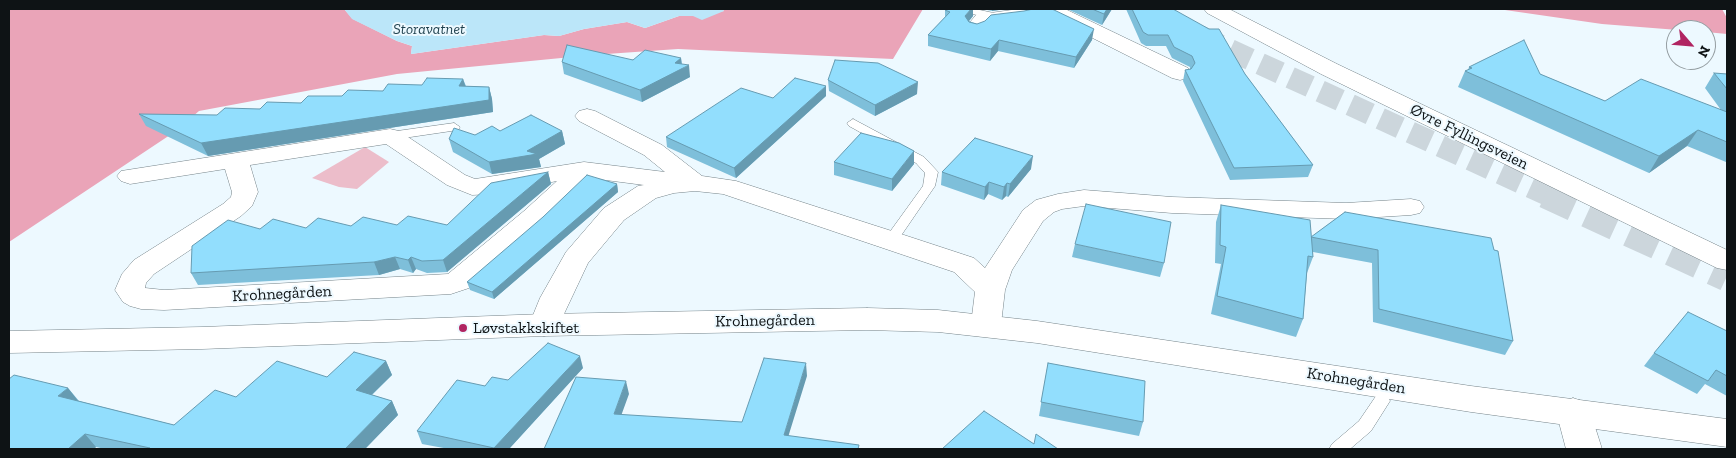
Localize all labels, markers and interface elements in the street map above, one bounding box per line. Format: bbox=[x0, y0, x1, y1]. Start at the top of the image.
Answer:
north arrow bbox=[1666, 20, 1716, 70]
water label: Storavatnet bbox=[393, 21, 465, 39]
text: N bbox=[1694, 43, 1714, 60]
street label: Øvre Fyllingsveien bbox=[1407, 100, 1531, 174]
street label: Krohnegården bbox=[232, 282, 332, 306]
street label: Krohnegården bbox=[715, 311, 815, 331]
place label: Løvstakkskiftet bbox=[473, 318, 579, 338]
marker: Løvstakkskiftet bbox=[457, 322, 469, 334]
street label: Krohnegården bbox=[1305, 364, 1407, 398]

